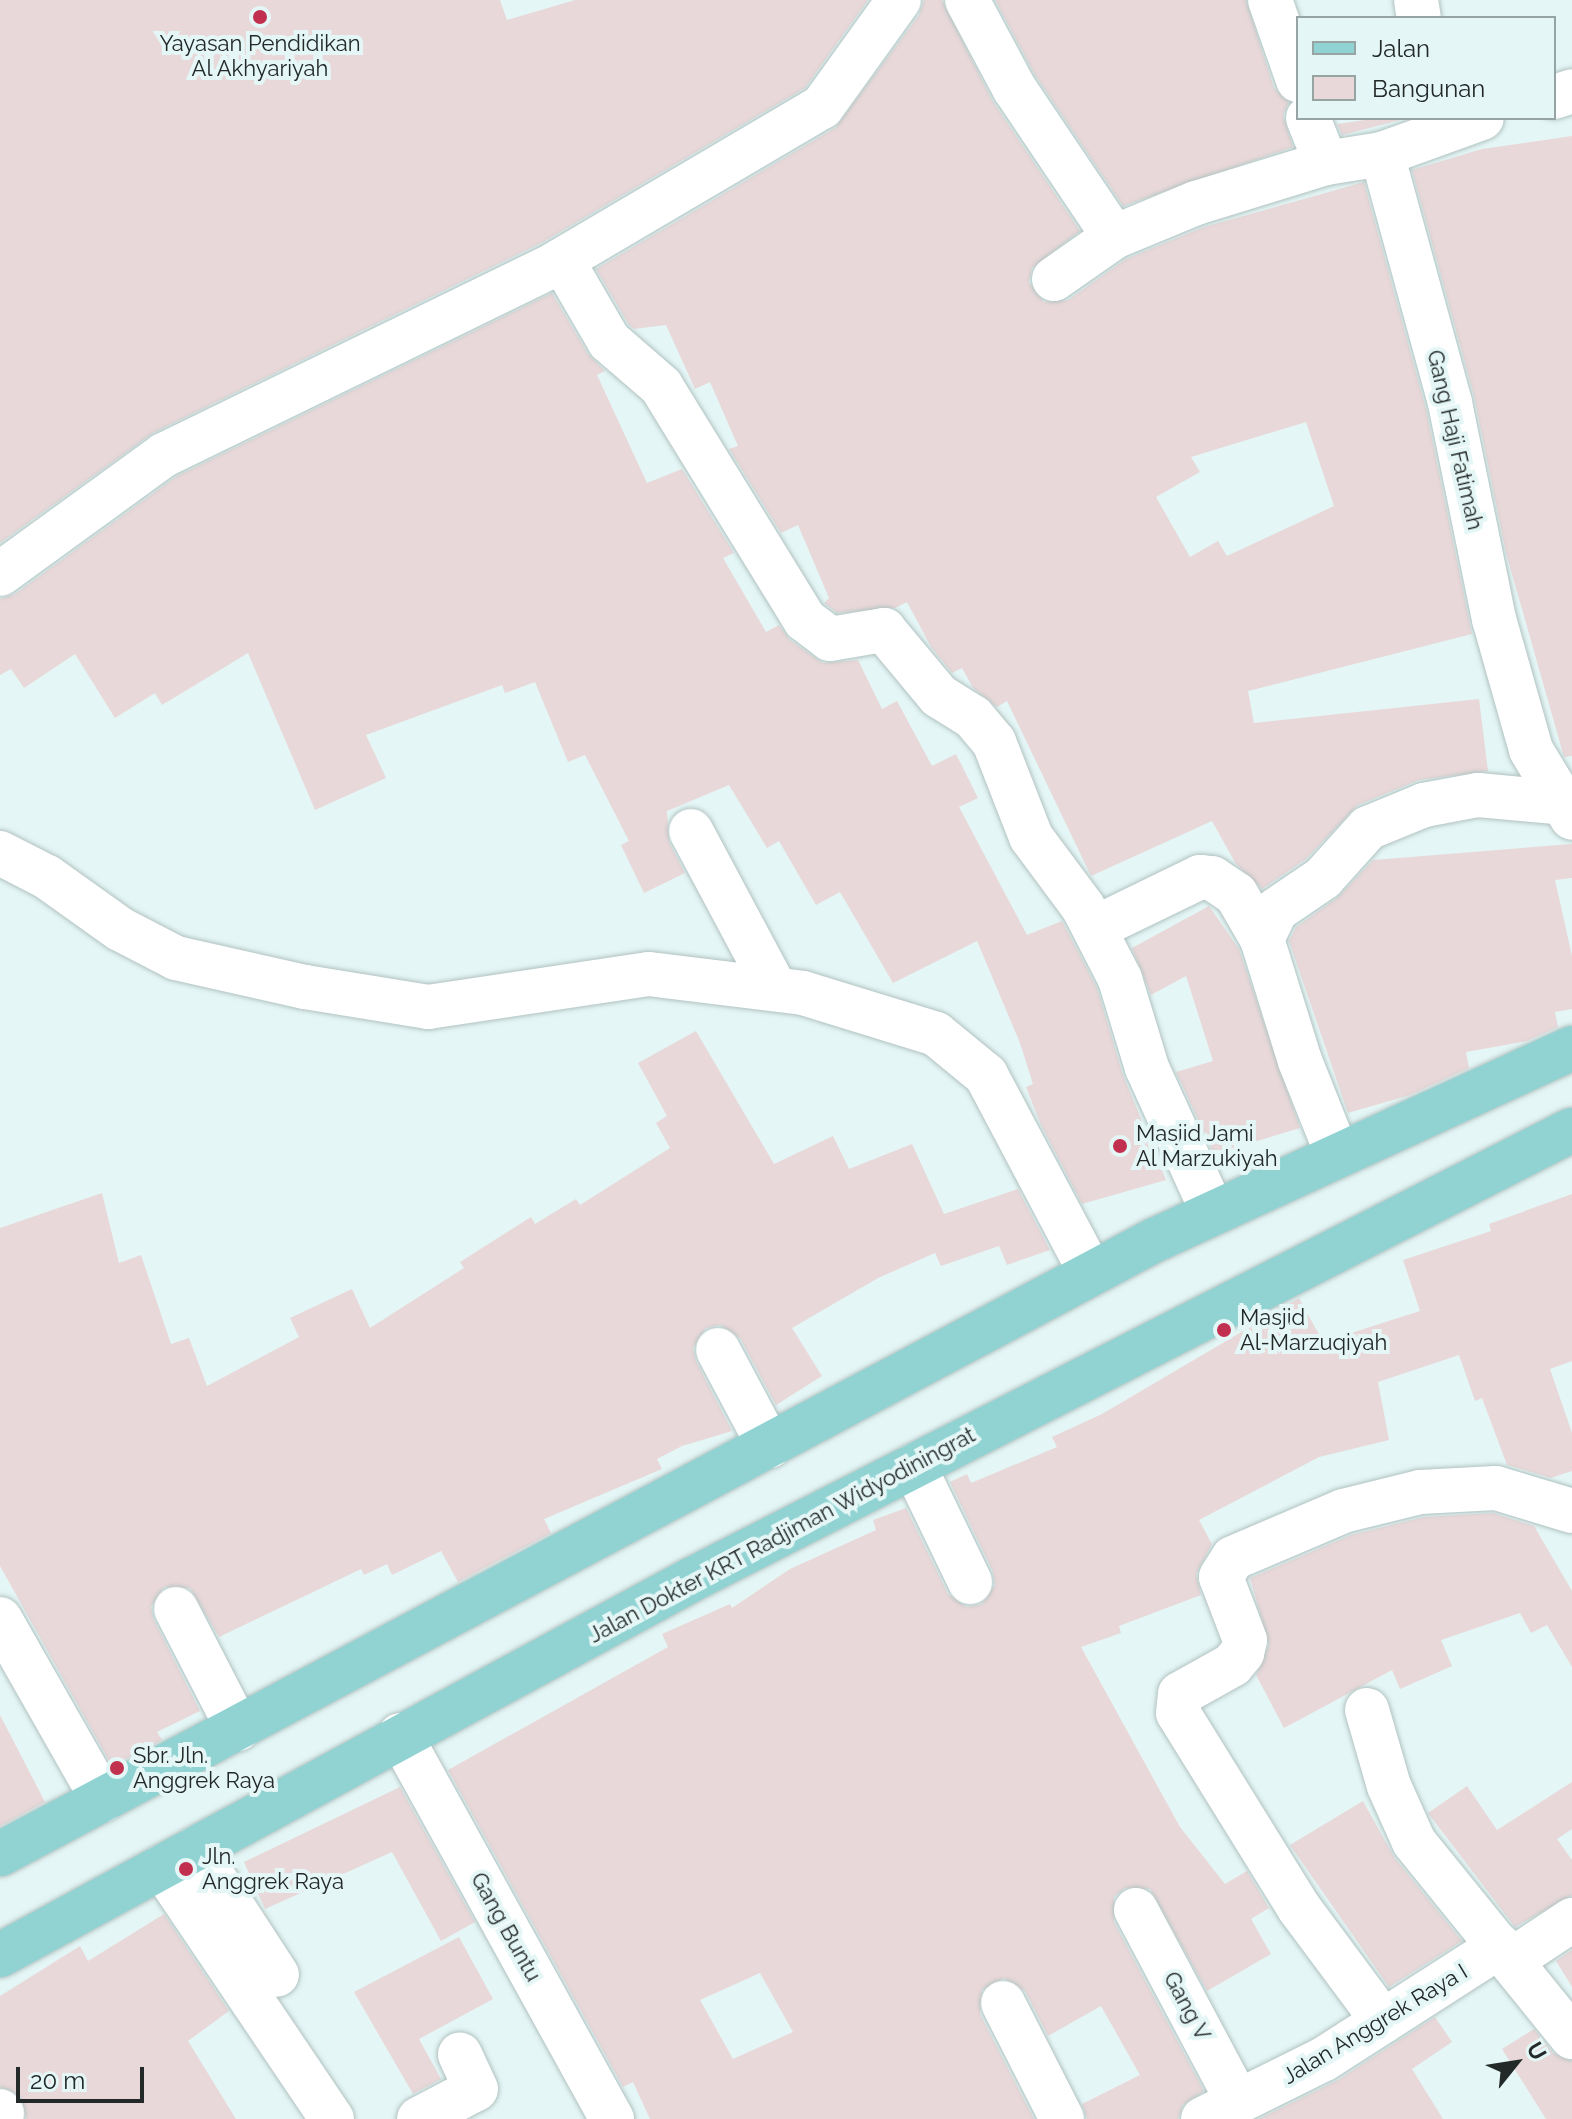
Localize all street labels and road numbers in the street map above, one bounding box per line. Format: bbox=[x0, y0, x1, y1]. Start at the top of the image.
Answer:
street label: Gang Haji Fatimah bbox=[1421, 347, 1489, 533]
street label: Jalan Dokter KRT Radjiman Widyodiningrat bbox=[583, 1421, 981, 1649]
street label: Gang Buntu bbox=[465, 1868, 547, 1986]
street label: Jalan Anggrek Raya I bbox=[1277, 1958, 1473, 2090]
street label: Gang V bbox=[1158, 1967, 1216, 2045]

